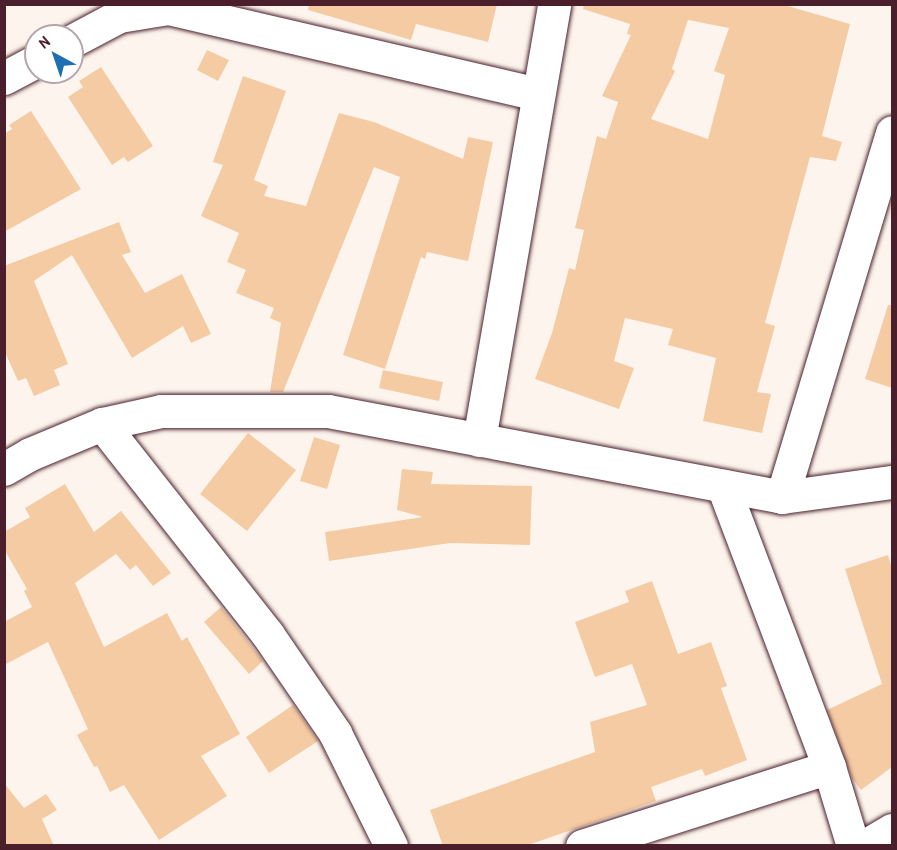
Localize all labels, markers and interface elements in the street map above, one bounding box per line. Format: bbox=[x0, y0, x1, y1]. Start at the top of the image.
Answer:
north arrow bbox=[24, 24, 84, 84]
text: N bbox=[33, 31, 54, 53]

